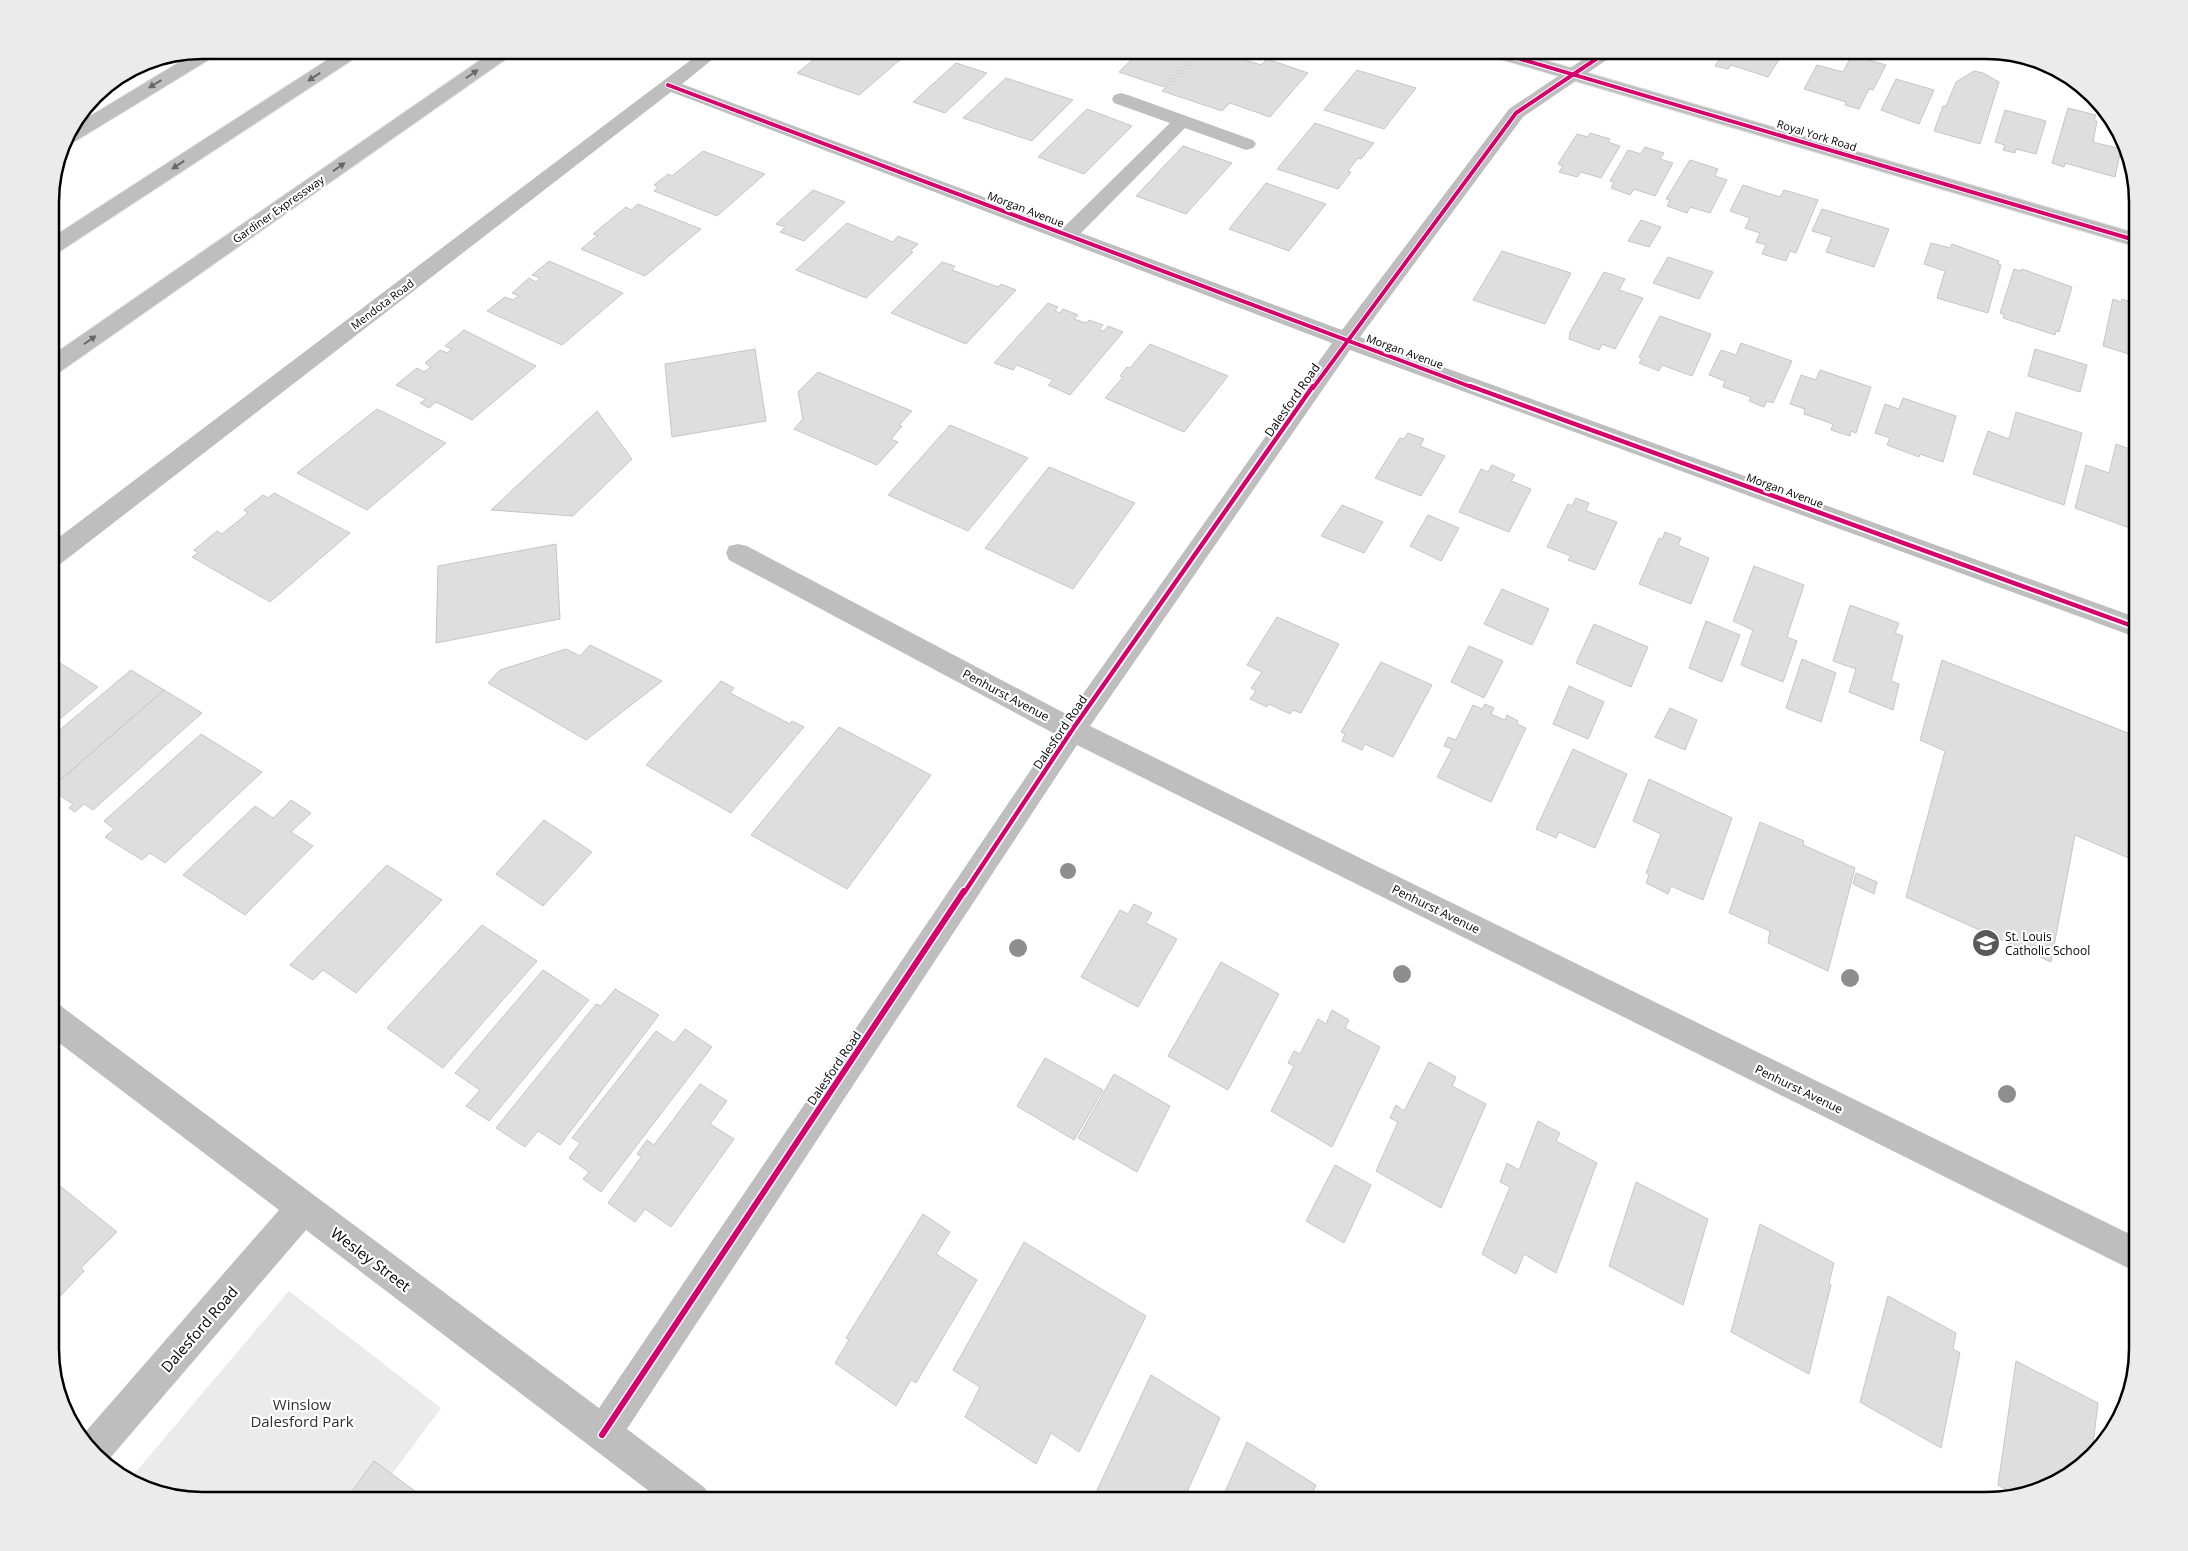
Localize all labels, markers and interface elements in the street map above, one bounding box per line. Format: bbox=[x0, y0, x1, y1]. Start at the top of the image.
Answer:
one-way arrow bbox=[465, 69, 479, 79]
one-way arrow bbox=[307, 72, 321, 81]
one-way arrow bbox=[149, 80, 162, 89]
street label: Royal York Road bbox=[1775, 116, 1859, 154]
one-way arrow bbox=[171, 161, 184, 170]
one-way arrow bbox=[332, 162, 345, 172]
street label: Gardiner Expressway bbox=[229, 172, 327, 246]
street label: Morgan Avenue bbox=[986, 187, 1066, 231]
street label: Mendota Road bbox=[347, 275, 417, 333]
street label: Morgan Avenue bbox=[1364, 330, 1446, 372]
one-way arrow bbox=[83, 335, 97, 345]
street label: Dalesford Road bbox=[1260, 360, 1324, 440]
street label: Morgan Avenue bbox=[1744, 469, 1826, 511]
street label: Penhurst Avenue bbox=[960, 665, 1053, 725]
street label: Dalesford Road bbox=[1029, 692, 1091, 772]
street label: Penhurst Avenue bbox=[1389, 880, 1483, 938]
school or university icon: St. Louis Catholic School bbox=[1971, 928, 2001, 958]
place label: St. Louis Catholic School bbox=[2005, 928, 2090, 959]
street label: Dalesford Road bbox=[803, 1028, 865, 1108]
street label: Penhurst Avenue bbox=[1752, 1060, 1846, 1118]
street label: Wesley Street bbox=[327, 1222, 415, 1296]
street label: Dalesford Road bbox=[156, 1282, 242, 1376]
park label: Winslow Dalesford Park bbox=[250, 1394, 354, 1431]

